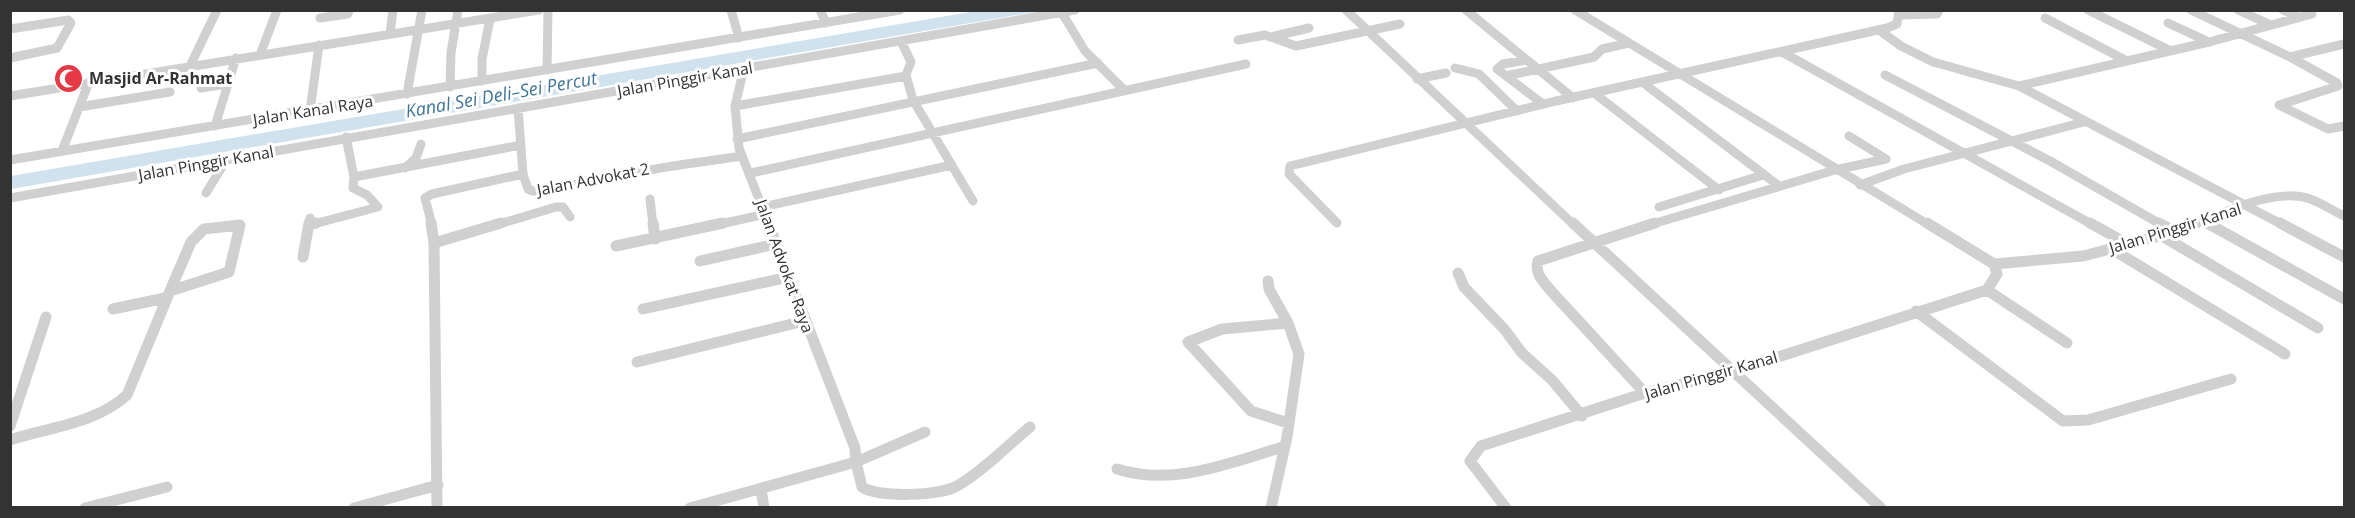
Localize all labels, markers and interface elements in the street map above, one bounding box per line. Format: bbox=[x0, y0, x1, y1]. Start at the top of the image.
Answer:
street label: Jalan Pinggir Kanal bbox=[614, 56, 754, 102]
mosque icon: Masjid Ar-Rahmat bbox=[52, 62, 84, 94]
water label: Kanal Sei Deli–Sei Percut bbox=[403, 65, 600, 123]
place label: Masjid Ar-Rahmat bbox=[89, 67, 232, 89]
street label: Jalan Kanal Raya bbox=[249, 90, 375, 131]
street label: Jalan Pinggir Kanal bbox=[135, 140, 275, 186]
street label: Jalan Advokat 2 bbox=[533, 157, 651, 201]
street label: Jalan Advokat Raya bbox=[750, 194, 819, 336]
street label: Jalan Pinggir Kanal bbox=[2104, 197, 2244, 259]
street label: Jalan Pinggir Kanal bbox=[1640, 346, 1780, 405]

